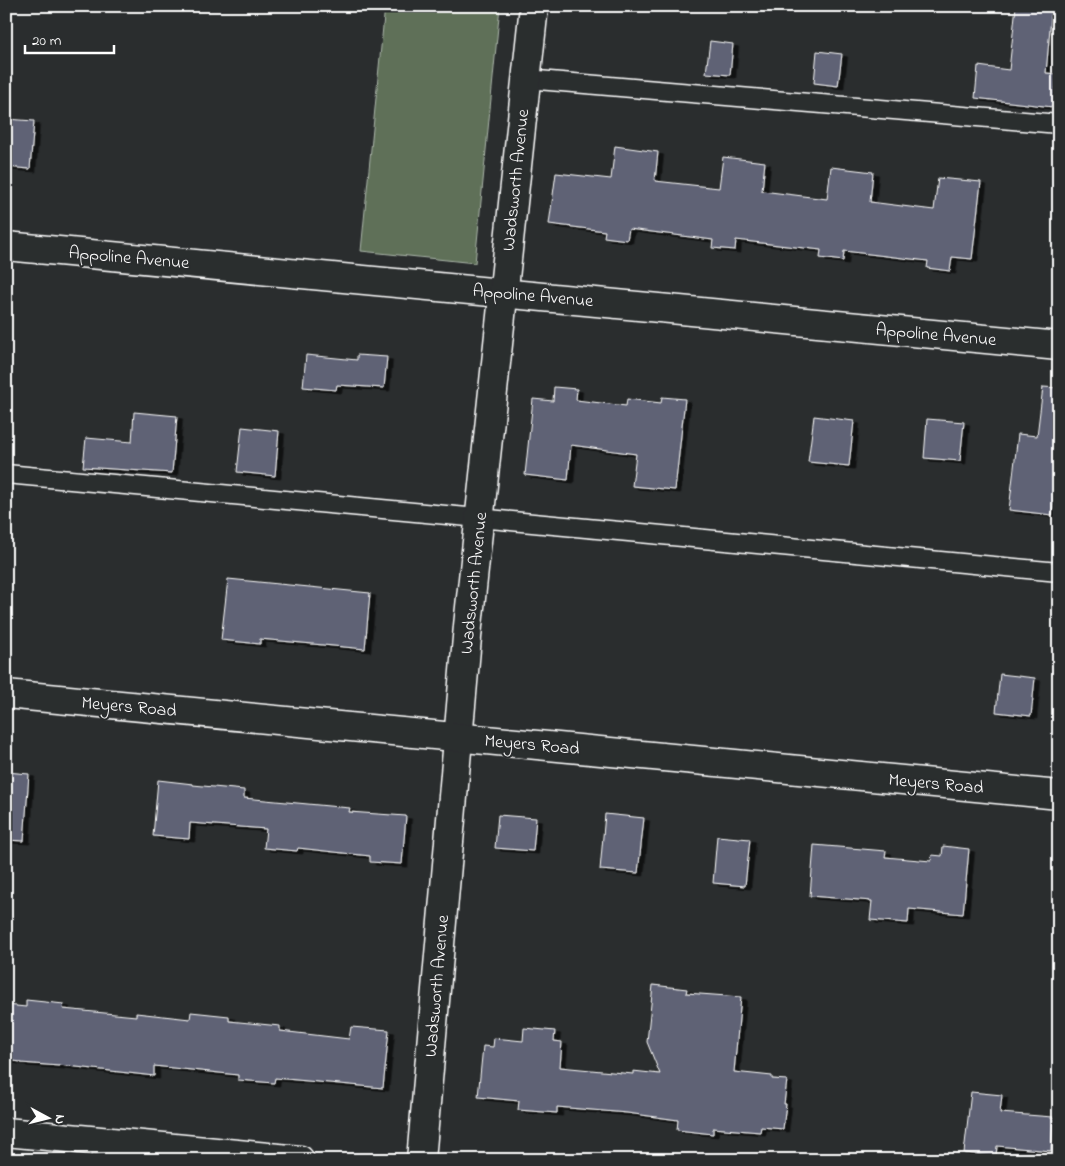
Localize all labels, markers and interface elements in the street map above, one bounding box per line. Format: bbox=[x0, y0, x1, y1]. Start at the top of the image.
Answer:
scale bar bbox=[25, 22, 114, 54]
text: 20 m bbox=[32, 30, 62, 52]
street label: Wadsworth Avenue bbox=[497, 107, 537, 252]
street label: Appoline Avenue bbox=[67, 241, 191, 277]
street label: Appoline Avenue bbox=[471, 279, 595, 315]
street label: Appoline Avenue bbox=[874, 318, 998, 354]
street label: Wadsworth Avenue bbox=[455, 510, 495, 655]
street label: Meyers Road bbox=[80, 691, 178, 725]
street label: Meyers Road bbox=[483, 729, 581, 763]
street label: Meyers Road bbox=[887, 768, 985, 802]
street label: Wadsworth Avenue bbox=[419, 913, 457, 1058]
north arrow bbox=[22, 1094, 72, 1144]
text: N bbox=[48, 1113, 70, 1125]

